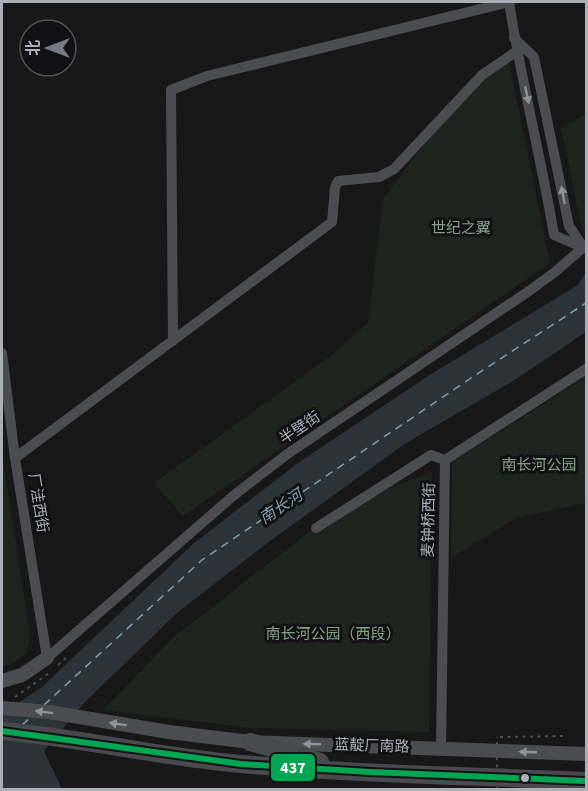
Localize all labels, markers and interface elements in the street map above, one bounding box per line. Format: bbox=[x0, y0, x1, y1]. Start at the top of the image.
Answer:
north arrow bbox=[18, 18, 78, 78]
text: 北 bbox=[23, 40, 45, 56]
one-way arrow bbox=[523, 86, 532, 105]
one-way arrow bbox=[558, 185, 567, 204]
park label: 世纪之翼 bbox=[431, 218, 491, 239]
street label: 半壁街 bbox=[275, 407, 325, 449]
park label: 南长河公园 bbox=[501, 455, 577, 476]
street label: 厂洼西街 bbox=[23, 472, 53, 534]
street label: 麦钟桥西街 bbox=[418, 482, 440, 558]
water label: 南长河 bbox=[255, 483, 310, 530]
park label: 南长河公园（西段） bbox=[265, 624, 401, 645]
one-way arrow bbox=[35, 707, 54, 717]
one-way arrow bbox=[109, 719, 128, 728]
street label: 蓝靛厂南路 bbox=[334, 734, 410, 758]
one-way arrow bbox=[303, 739, 322, 749]
one-way arrow bbox=[519, 747, 538, 757]
line badge: 437 bbox=[270, 753, 316, 782]
text: 437 bbox=[280, 757, 306, 779]
unlabelled marker bbox=[519, 772, 531, 784]

